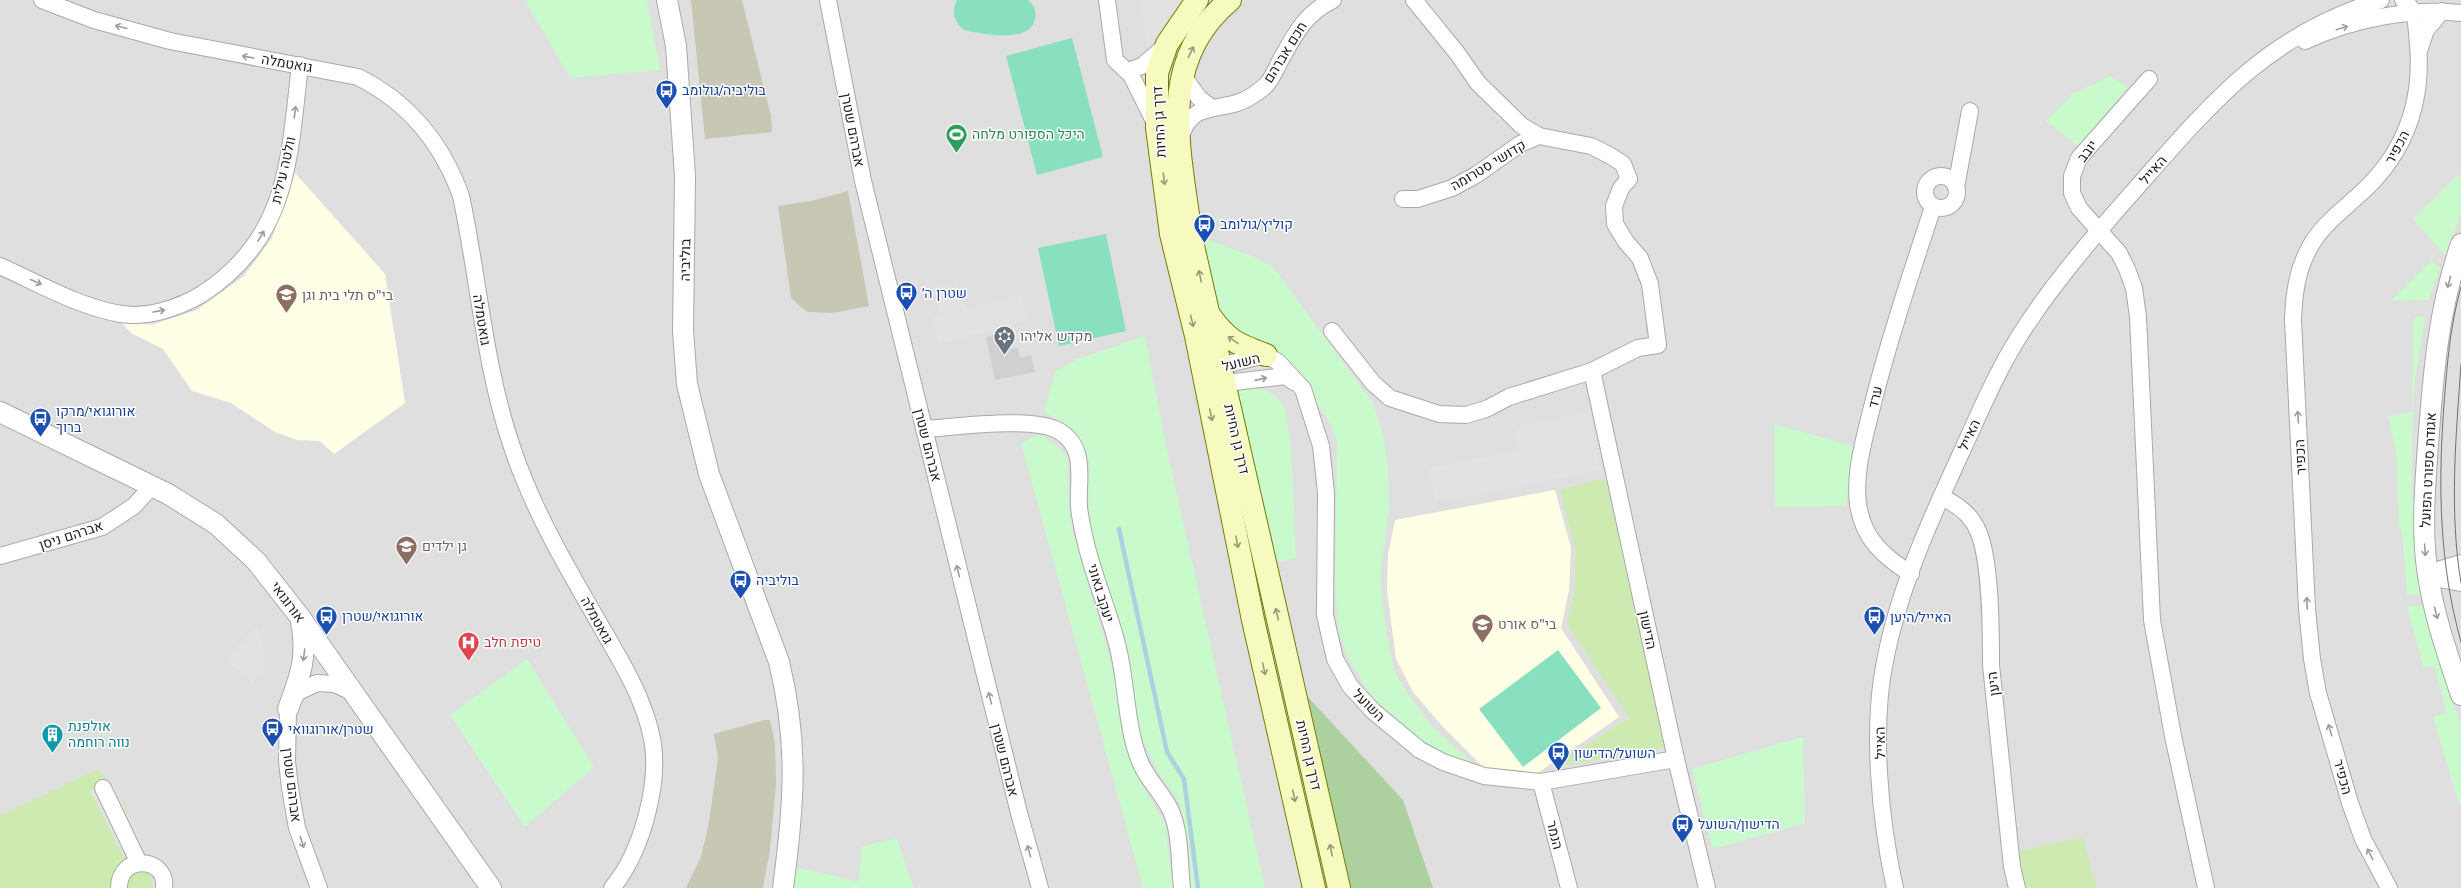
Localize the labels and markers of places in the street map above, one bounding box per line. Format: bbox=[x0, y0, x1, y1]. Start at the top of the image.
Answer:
bus stop icon: בוליביה/גולומב bbox=[653, 77, 679, 110]
place label: בוליביה/גולומב bbox=[682, 81, 766, 99]
sports icon: היכל הספורט מלחה bbox=[943, 121, 969, 154]
place label: היכל הספורט מלחה bbox=[972, 125, 1085, 143]
bus stop icon: קוליץ/גולומב bbox=[1192, 211, 1218, 244]
place label: קוליץ/גולומב bbox=[1220, 215, 1293, 233]
bus stop icon: שטרן ה׳ bbox=[894, 280, 920, 313]
school or university icon: בי"ס תלי בית וגן bbox=[273, 282, 299, 315]
place label: שטרן ה׳ bbox=[922, 284, 967, 302]
place label: בי"ס תלי בית וגן bbox=[302, 286, 394, 304]
synagogue icon: מקדש אליהו bbox=[992, 323, 1018, 356]
place label: מקדש אליהו bbox=[1020, 327, 1092, 345]
place label: אורוגואי/מרקו ברוך bbox=[56, 402, 135, 436]
bus stop icon: אורוגואי/מרקו ברוך bbox=[28, 406, 54, 439]
school or university icon: גן ילדים bbox=[393, 533, 419, 566]
place label: גן ילדים bbox=[422, 537, 467, 555]
bus stop icon: בוליביה bbox=[728, 567, 754, 600]
place label: בוליביה bbox=[756, 571, 799, 589]
bus stop icon: אורוגואי/שטרן bbox=[313, 603, 339, 636]
bus stop icon: האייל/היען bbox=[1861, 604, 1887, 637]
place label: אורוגואי/שטרן bbox=[342, 607, 424, 625]
place label: האייל/היען bbox=[1890, 608, 1951, 626]
school or university icon: בי"ס אורט bbox=[1469, 611, 1495, 644]
place label: בי"ס אורט bbox=[1498, 615, 1557, 633]
hospital icon: טיפת חלב bbox=[455, 629, 481, 662]
place label: טיפת חלב bbox=[484, 633, 541, 651]
bus stop icon: שטרן/אורוגוואי bbox=[259, 716, 285, 749]
place label: אולפנת נווה רוחמה bbox=[68, 717, 130, 751]
place label: שטרן/אורוגוואי bbox=[288, 720, 374, 738]
building icon: אולפנת נווה רוחמה bbox=[40, 721, 66, 754]
bus stop icon: השועל/הדישון bbox=[1545, 740, 1571, 773]
place label: השועל/הדישון bbox=[1574, 744, 1656, 762]
bus stop icon: הדישון/השועל bbox=[1669, 811, 1695, 844]
place label: הדישון/השועל bbox=[1698, 815, 1780, 833]

